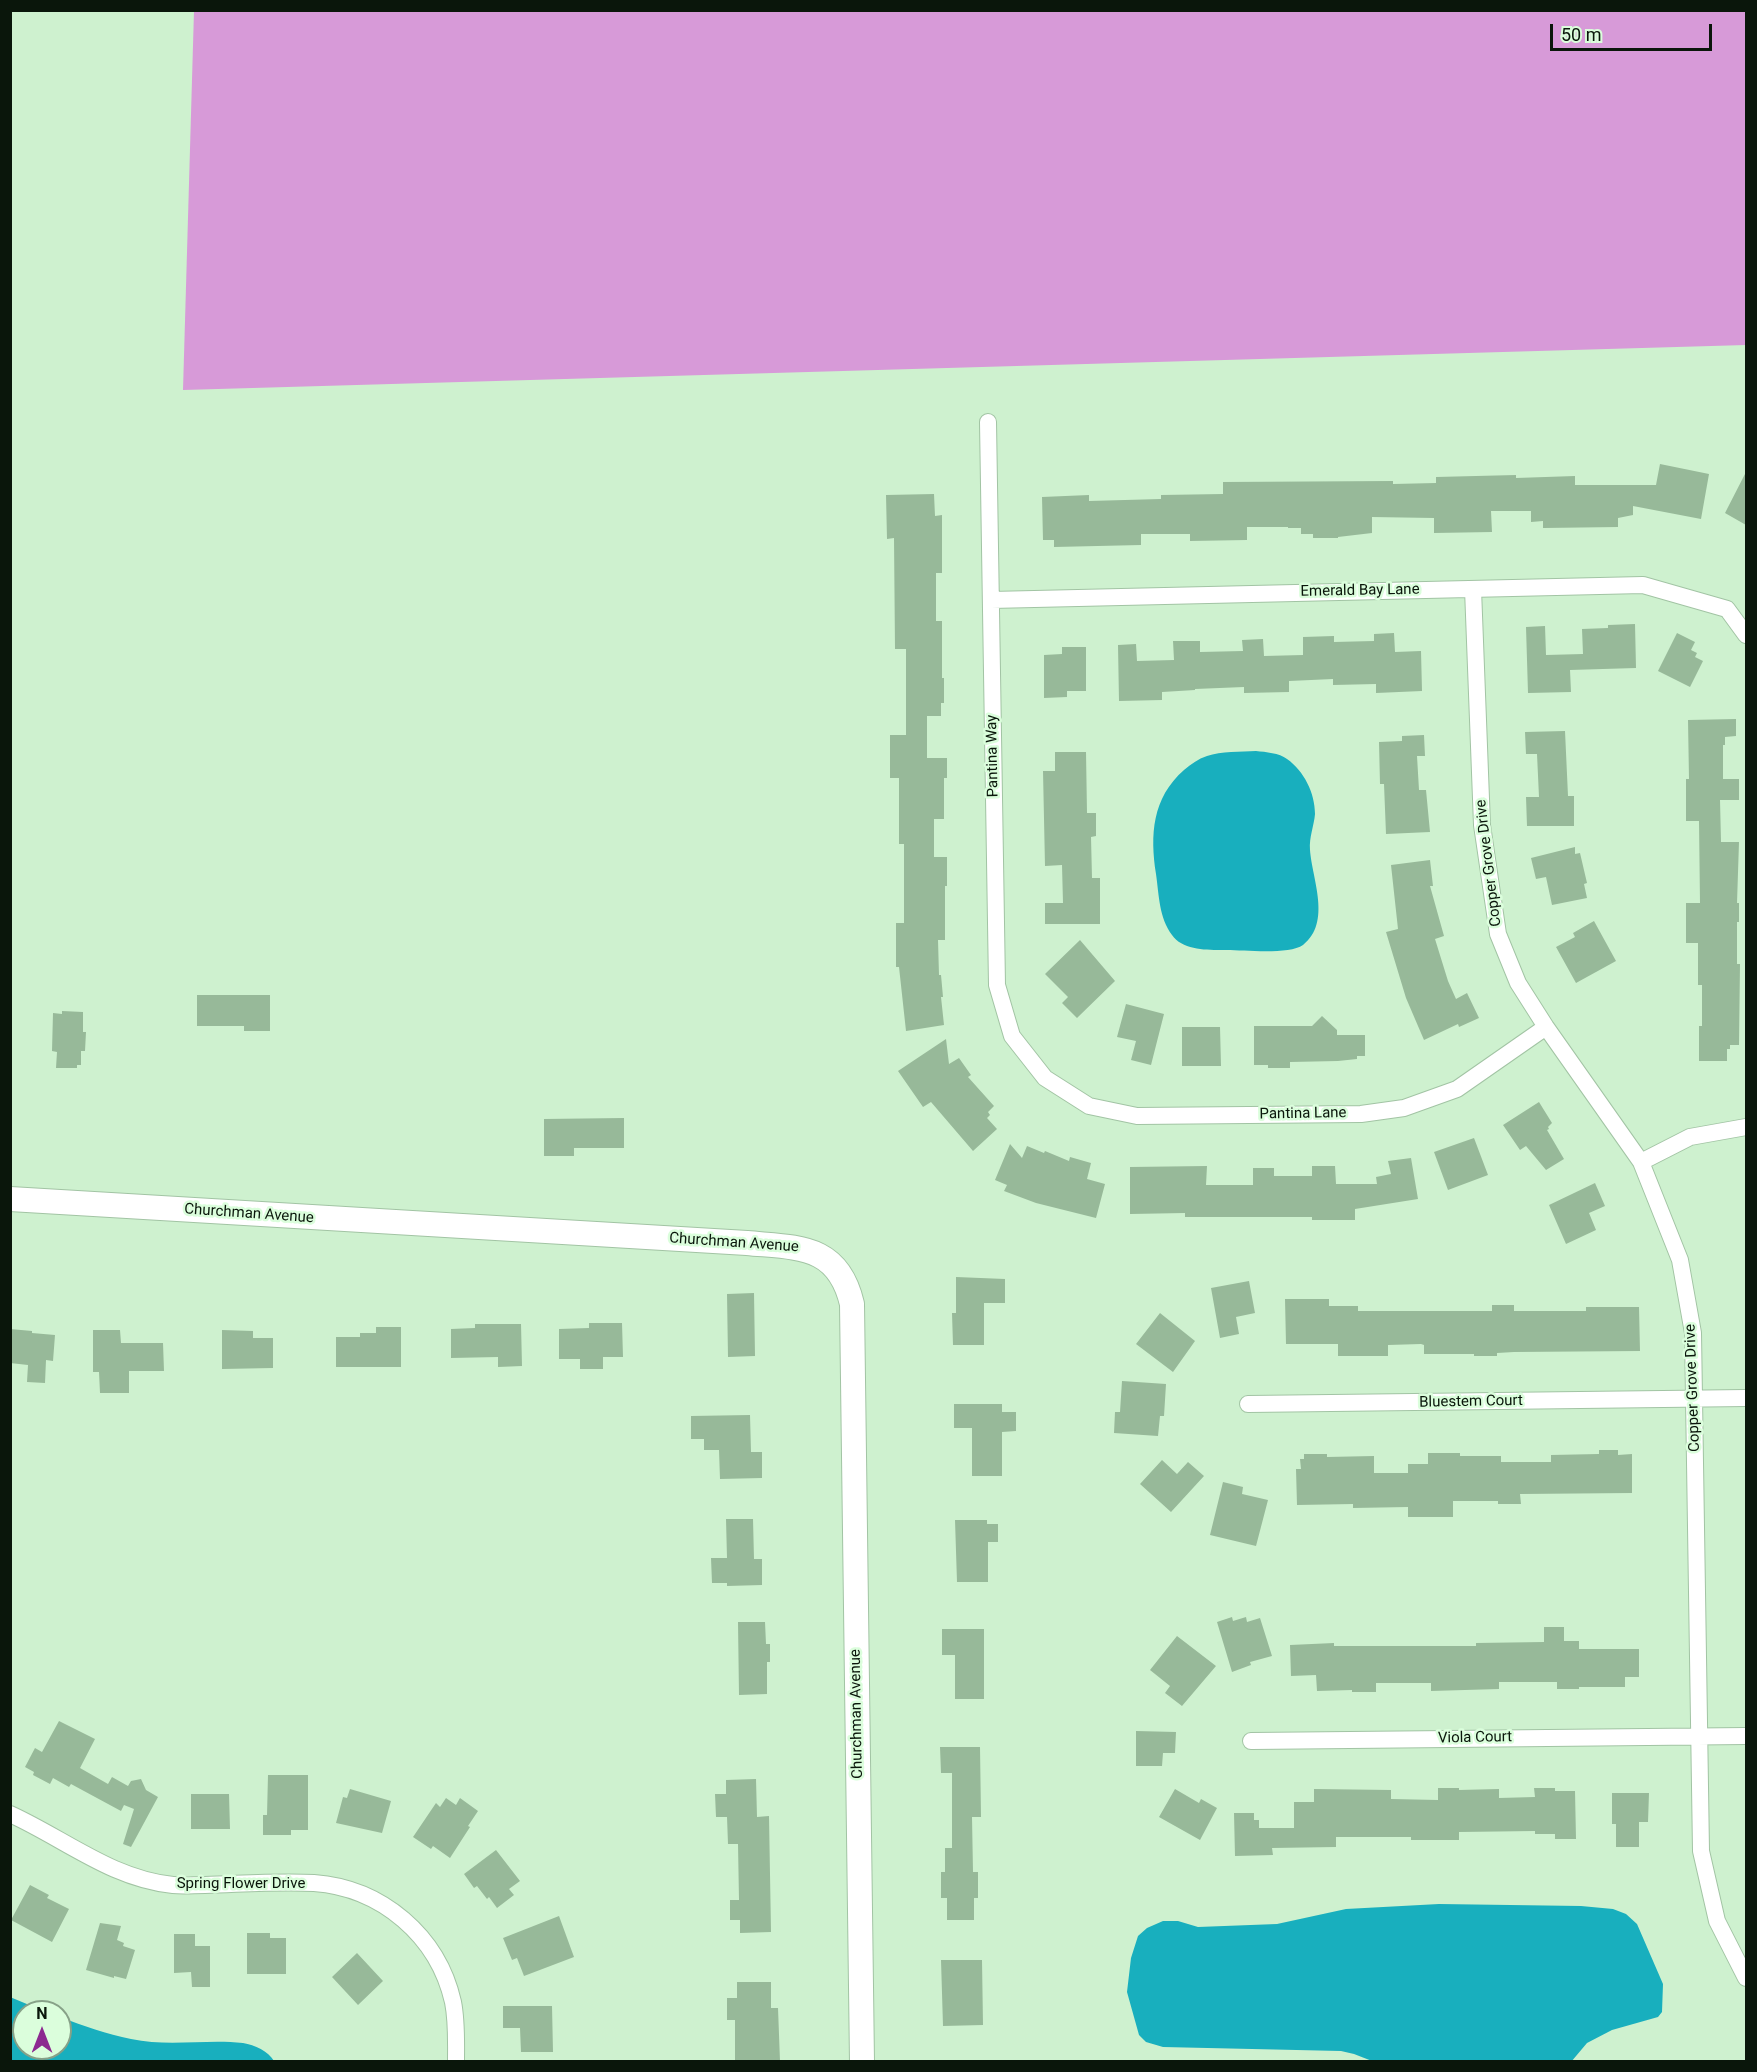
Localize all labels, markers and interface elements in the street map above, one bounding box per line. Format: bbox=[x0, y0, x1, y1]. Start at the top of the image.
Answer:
scale bar bbox=[1553, 12, 1715, 50]
text: 50 m bbox=[1561, 24, 1601, 45]
street label: Emerald Bay Lane bbox=[1300, 581, 1420, 601]
street label: Pantina Way bbox=[983, 714, 1003, 798]
street label: Copper Grove Drive bbox=[1472, 798, 1506, 928]
street label: Pantina Lane bbox=[1259, 1104, 1347, 1124]
street label: Churchman Avenue bbox=[184, 1200, 314, 1228]
street label: Churchman Avenue bbox=[669, 1229, 799, 1257]
street label: Copper Grove Drive bbox=[1682, 1324, 1704, 1452]
street label: Bluestem Court bbox=[1419, 1392, 1523, 1412]
street label: Churchman Avenue bbox=[847, 1649, 867, 1779]
street label: Viola Court bbox=[1438, 1728, 1512, 1748]
street label: Spring Flower Drive bbox=[177, 1875, 305, 1893]
north arrow bbox=[12, 2000, 72, 2060]
text: N bbox=[36, 2004, 48, 2023]

